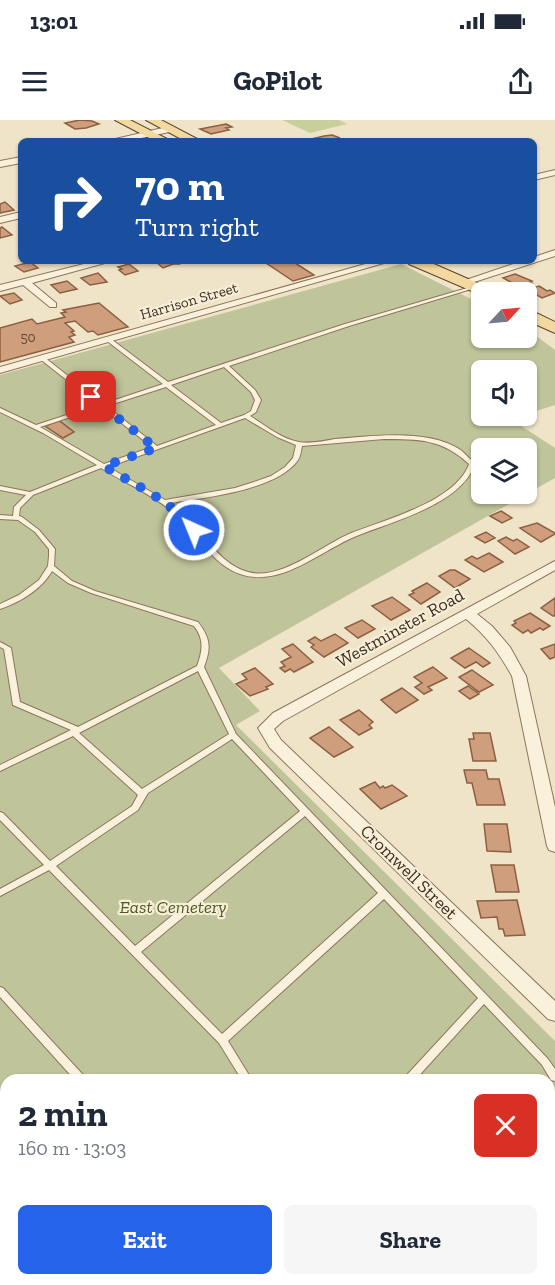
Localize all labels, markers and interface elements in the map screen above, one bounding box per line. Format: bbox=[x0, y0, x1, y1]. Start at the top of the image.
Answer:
text: 13:01 bbox=[30, 8, 78, 35]
icon: menu bbox=[18, 65, 51, 98]
text: GoPilot bbox=[233, 65, 322, 97]
icon: share bbox=[504, 65, 537, 98]
text: 70 m bbox=[135, 160, 225, 211]
icon: right bbox=[36, 162, 114, 240]
text: Turn right bbox=[135, 211, 259, 243]
street label: Harrison Street bbox=[138, 278, 240, 324]
north arrow bbox=[471, 282, 537, 348]
map controls bbox=[471, 282, 537, 504]
house number: 50 bbox=[20, 329, 36, 346]
button: sound bbox=[471, 360, 537, 426]
pin bbox=[65, 371, 116, 422]
icon: arrive bbox=[74, 380, 107, 413]
button: layers bbox=[471, 438, 537, 504]
position arrow bbox=[162, 498, 226, 562]
street label: Westminster Road bbox=[332, 584, 468, 672]
street label: Cromwell Street bbox=[356, 820, 462, 924]
park label: East Cemetery bbox=[120, 896, 226, 918]
text: 2 min bbox=[18, 1092, 108, 1135]
button: close bbox=[474, 1094, 537, 1157]
text: 160 m · 13:03 bbox=[18, 1136, 126, 1160]
button: Exit bbox=[18, 1205, 272, 1274]
button: Share bbox=[284, 1205, 537, 1274]

